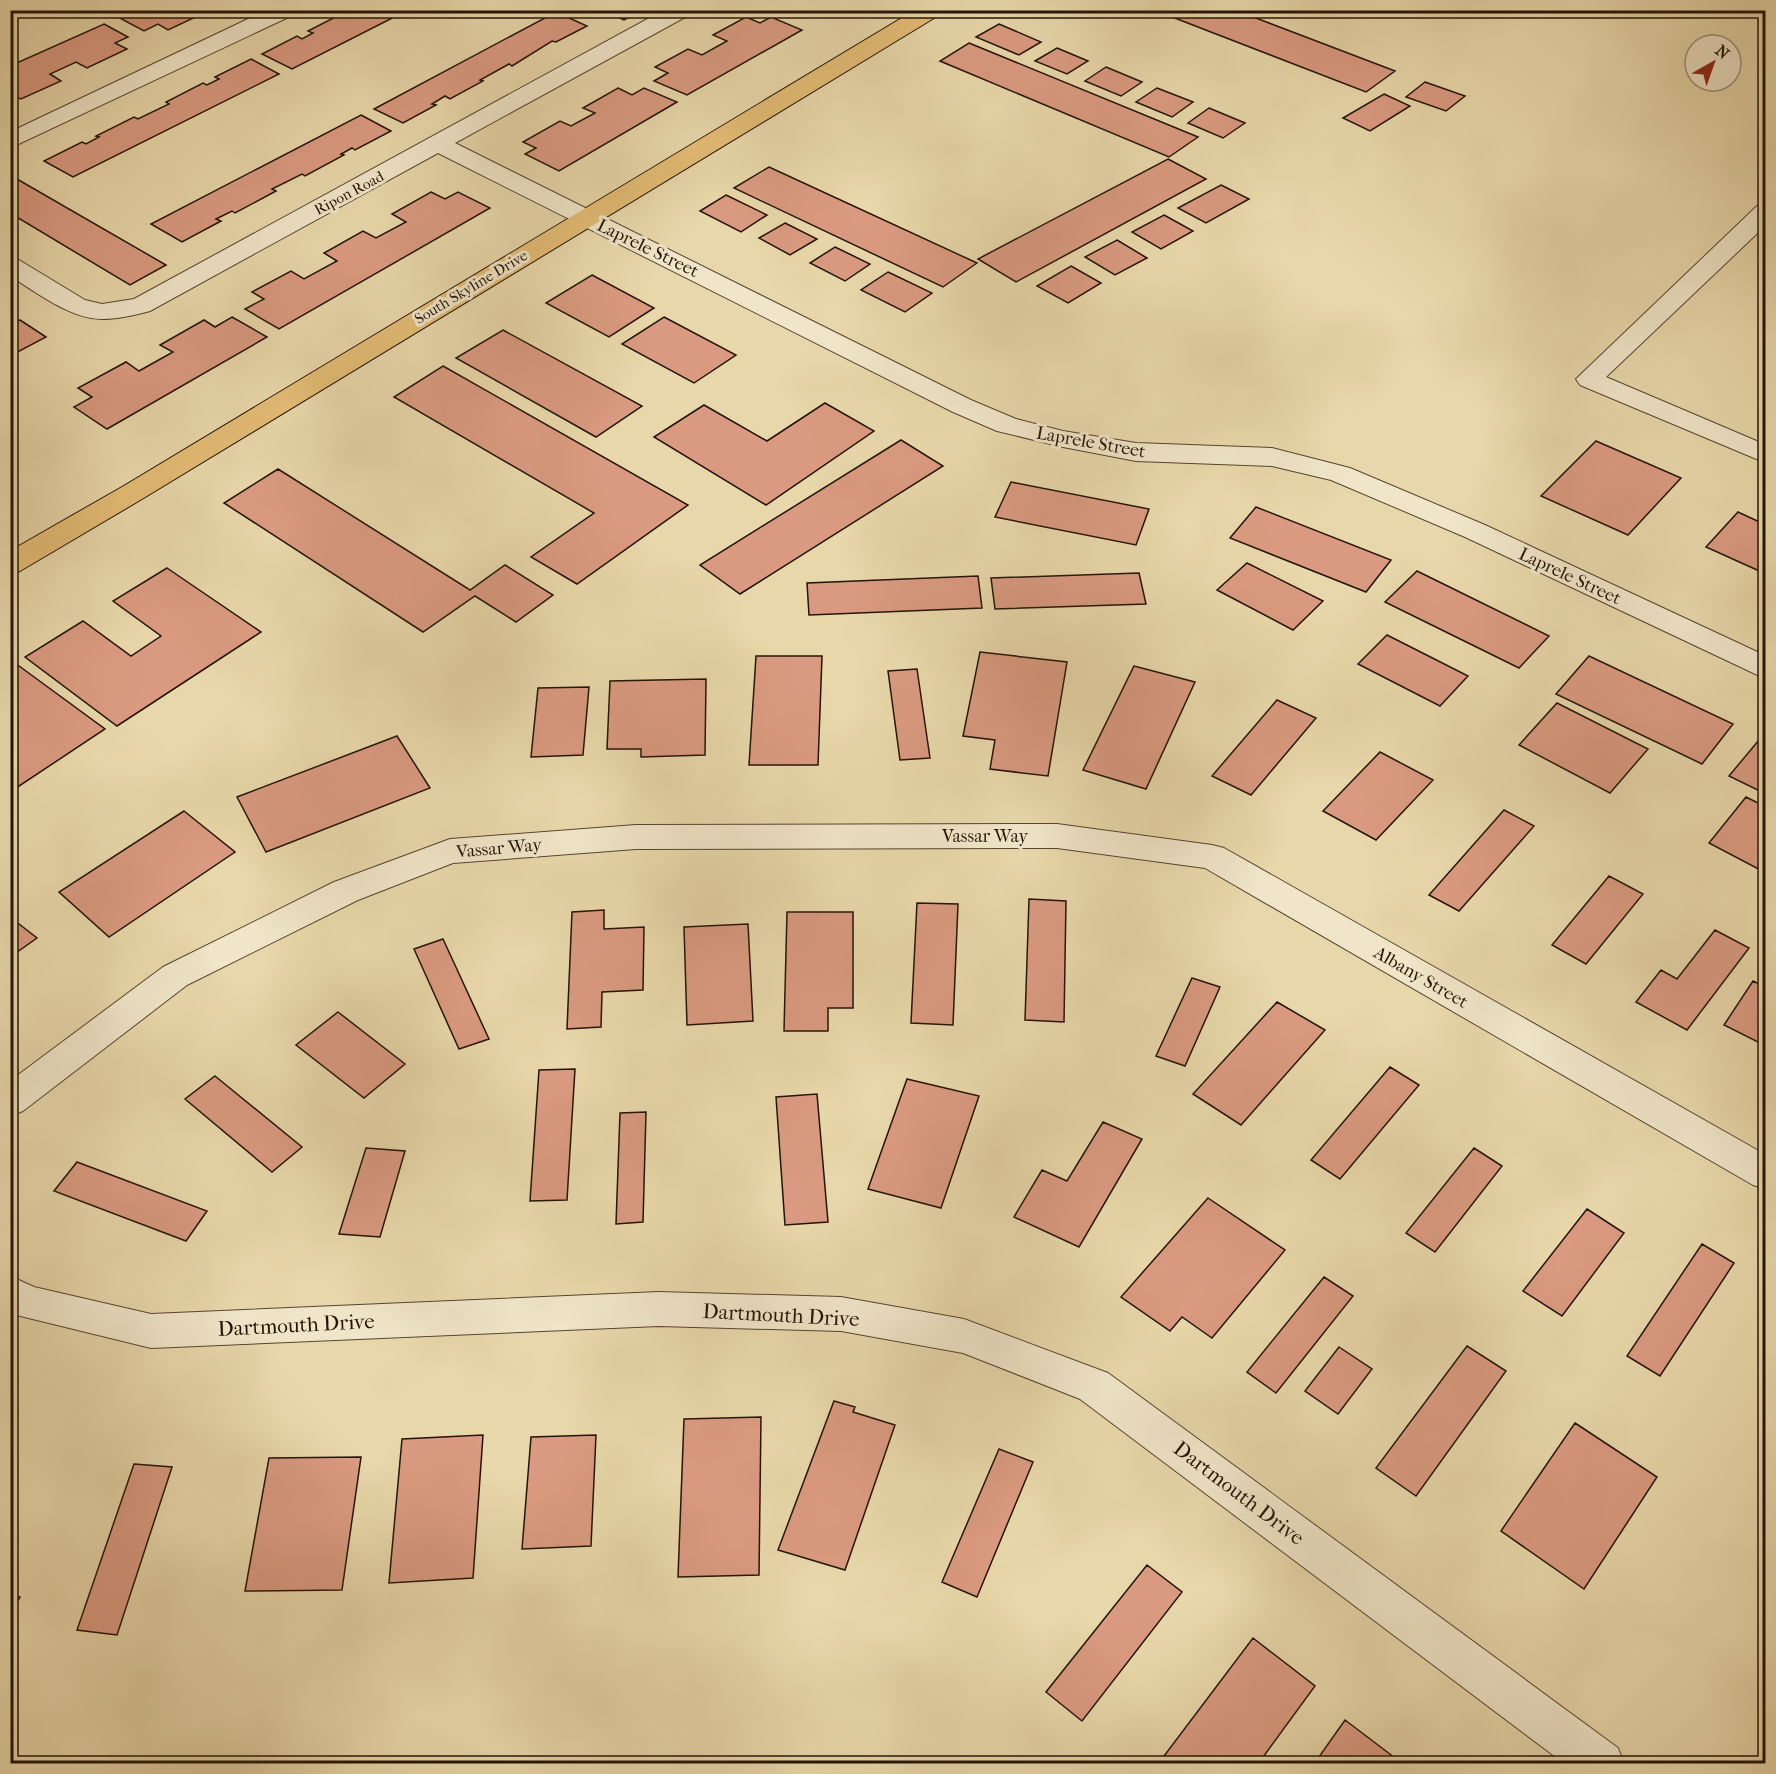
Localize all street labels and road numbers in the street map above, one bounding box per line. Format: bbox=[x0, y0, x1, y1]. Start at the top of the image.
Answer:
street label: Ripon Road bbox=[311, 167, 388, 219]
street label: Laprele Street bbox=[594, 215, 703, 282]
street label: South Skyline Drive bbox=[411, 246, 531, 328]
street label: Laprele Street bbox=[1035, 423, 1148, 463]
street label: Laprele Street bbox=[1515, 544, 1625, 610]
street label: Vassar Way bbox=[941, 826, 1029, 847]
street label: Vassar Way bbox=[454, 834, 544, 863]
street label: Albany Street bbox=[1369, 942, 1472, 1013]
street label: Dartmouth Drive bbox=[702, 1299, 860, 1331]
street label: Dartmouth Drive bbox=[217, 1309, 375, 1341]
street label: Dartmouth Drive bbox=[1169, 1436, 1309, 1550]

